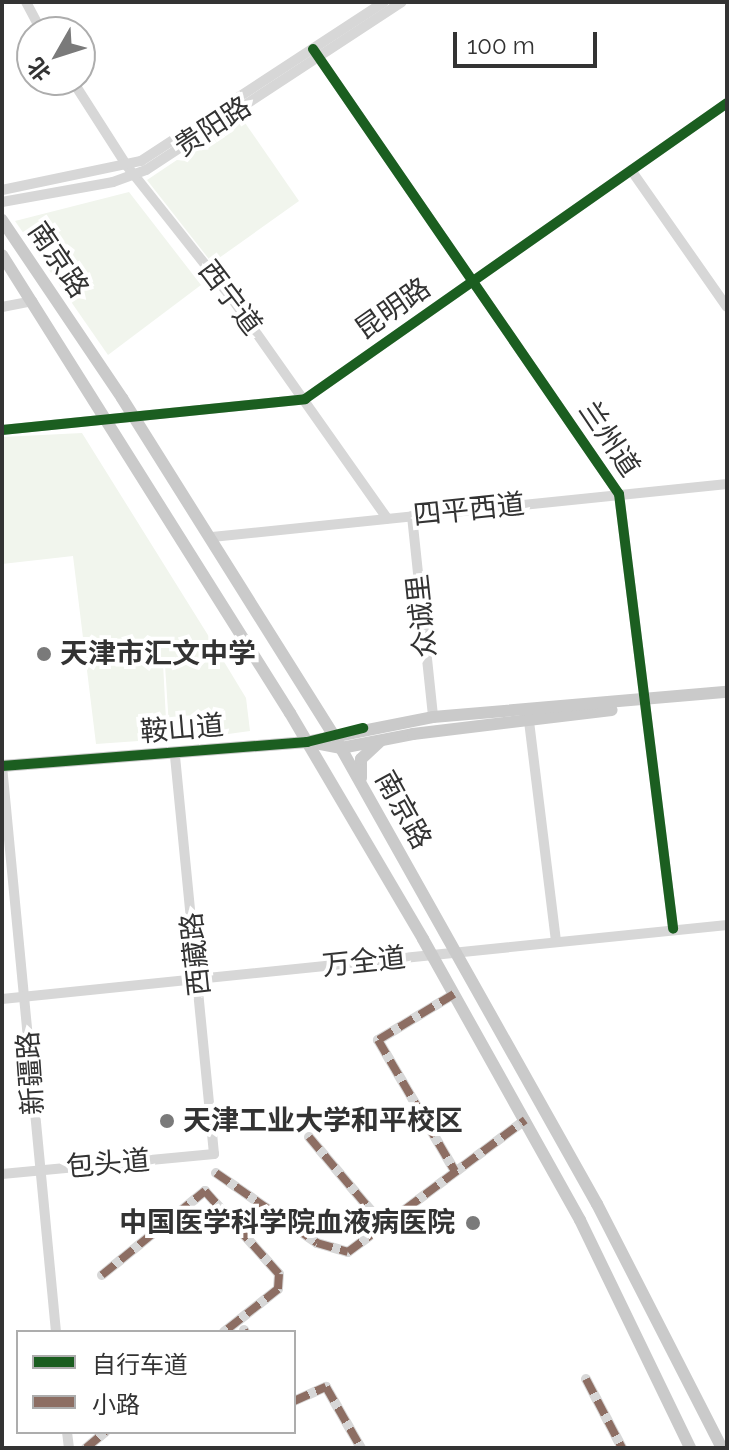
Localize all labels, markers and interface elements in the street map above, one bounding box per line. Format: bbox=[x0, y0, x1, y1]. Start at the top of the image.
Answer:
north arrow bbox=[16, 16, 96, 96]
scale bar bbox=[457, 16, 601, 66]
text: 100 m bbox=[467, 31, 535, 60]
text: 北 bbox=[22, 53, 56, 87]
street label: 贵阳路 bbox=[169, 90, 257, 164]
street label: 南京路 bbox=[21, 216, 95, 304]
street label: 西宁道 bbox=[191, 254, 269, 342]
street label: 昆明路 bbox=[349, 271, 437, 347]
street label: 兰州道 bbox=[572, 395, 646, 483]
street label: 四平西道 bbox=[412, 487, 526, 533]
street label: 众诚里 bbox=[401, 572, 443, 660]
place label: 天津市汇文中学 bbox=[60, 637, 256, 671]
marker: 天津市汇文中学 bbox=[35, 645, 53, 663]
street label: 鞍山道 bbox=[139, 709, 225, 749]
street label: 南京路 bbox=[368, 765, 438, 855]
street label: 西藏路 bbox=[175, 910, 217, 998]
street label: 万全道 bbox=[320, 941, 408, 983]
street label: 新疆路 bbox=[11, 1030, 51, 1116]
place label: 天津工业大学和平校区 bbox=[183, 1104, 463, 1138]
marker: 天津工业大学和平校区 bbox=[158, 1112, 176, 1130]
street label: 包头道 bbox=[65, 1144, 151, 1184]
place label: 中国医学科学院血液病医院 bbox=[119, 1206, 455, 1240]
marker: 中国医学科学院血液病医院 bbox=[462, 1212, 484, 1234]
legend bbox=[16, 1330, 296, 1434]
text: 自行车道 bbox=[92, 1350, 188, 1379]
text: 小路 bbox=[92, 1390, 140, 1419]

